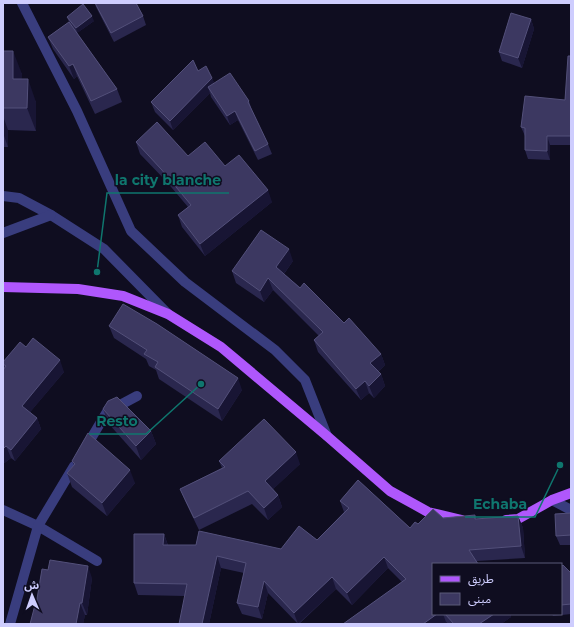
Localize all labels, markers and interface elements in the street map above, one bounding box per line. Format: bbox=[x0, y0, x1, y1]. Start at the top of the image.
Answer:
callout: la city blanche bbox=[107, 167, 229, 193]
text: la city blanche bbox=[115, 171, 221, 189]
callout: Resto bbox=[89, 408, 146, 434]
text: Resto bbox=[96, 412, 138, 430]
callout: Echaba bbox=[465, 491, 535, 517]
text: Echaba bbox=[473, 495, 527, 513]
legend bbox=[432, 563, 562, 615]
text: طريق bbox=[468, 571, 494, 587]
north arrow bbox=[12, 575, 52, 615]
text: ش bbox=[24, 578, 39, 592]
text: مبنى bbox=[468, 591, 491, 606]

